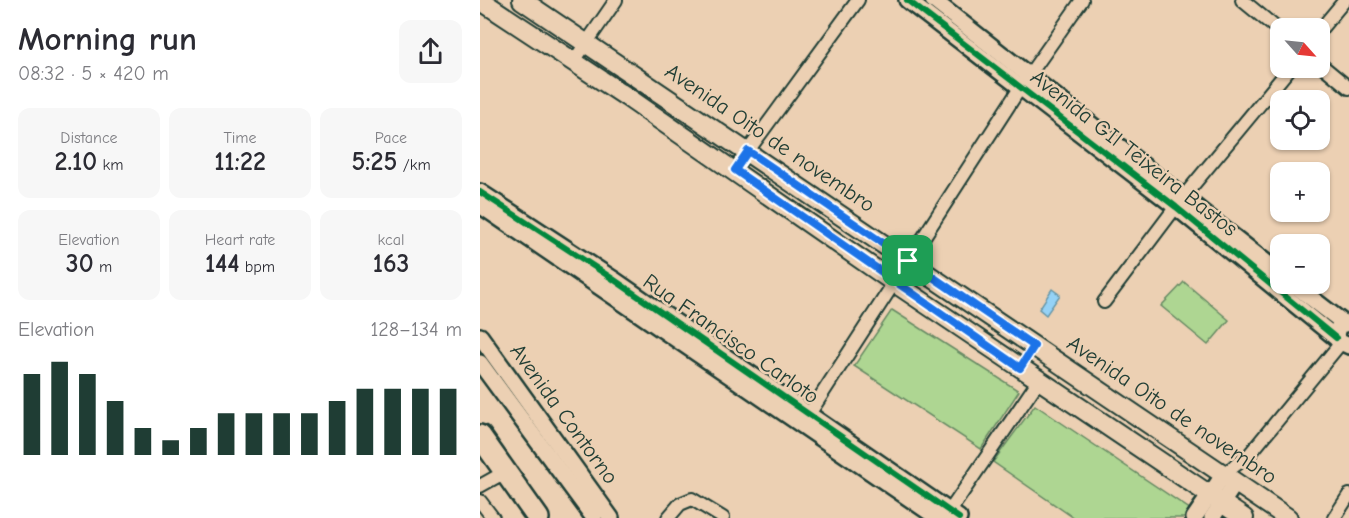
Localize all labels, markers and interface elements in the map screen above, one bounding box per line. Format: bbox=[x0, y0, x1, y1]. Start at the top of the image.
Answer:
north arrow bbox=[1270, 18, 1330, 78]
map controls bbox=[1270, 18, 1330, 294]
text: Morning run bbox=[18, 20, 197, 58]
button: share bbox=[399, 20, 462, 83]
street label: Avenida Oito de novembro bbox=[660, 58, 880, 218]
text: 08:32 · 5 × 420 m bbox=[18, 62, 169, 85]
street label: Avenida GIl Teixeira Bastos bbox=[1025, 64, 1243, 242]
button: locate bbox=[1270, 90, 1330, 150]
text: Distance bbox=[60, 129, 118, 147]
text: Time bbox=[223, 129, 257, 147]
text: Pace bbox=[375, 129, 407, 147]
text: 2.10 bbox=[54, 147, 97, 177]
text: 11:22 bbox=[214, 147, 266, 177]
text: 5:25 bbox=[351, 147, 397, 177]
text: km bbox=[97, 156, 124, 174]
text: /km bbox=[397, 156, 431, 174]
button: + bbox=[1270, 162, 1330, 222]
text: Elevation bbox=[58, 231, 120, 249]
text: Heart rate bbox=[205, 231, 275, 249]
text: kcal bbox=[378, 231, 404, 249]
button: − bbox=[1270, 234, 1330, 294]
pin bbox=[882, 235, 933, 286]
icon: arrive bbox=[891, 244, 924, 277]
text: 30 bbox=[66, 249, 94, 279]
text: 144 bbox=[205, 249, 239, 279]
text: 163 bbox=[373, 249, 409, 279]
text: m bbox=[94, 258, 112, 276]
text: bpm bbox=[239, 258, 275, 276]
street label: Rua Francisco Carloto bbox=[638, 268, 824, 410]
text: Elevation bbox=[18, 318, 95, 341]
text: 128–134 m bbox=[370, 318, 462, 341]
street label: Avenida Oito de novembro bbox=[1062, 330, 1282, 490]
street label: Avenida Contorno bbox=[504, 339, 624, 489]

